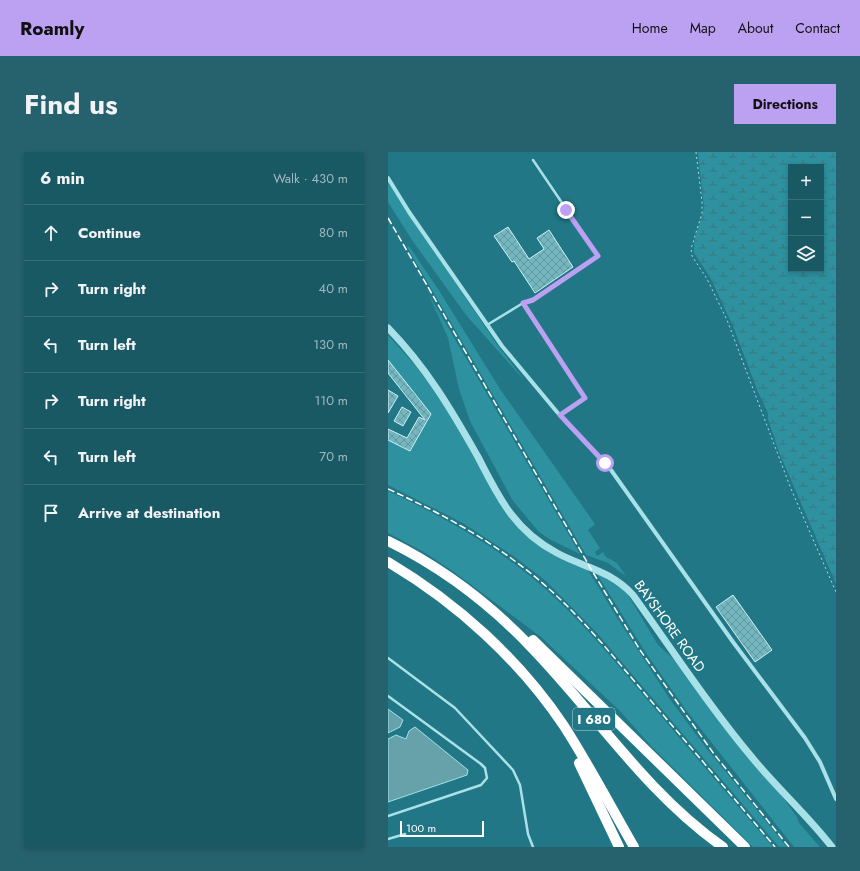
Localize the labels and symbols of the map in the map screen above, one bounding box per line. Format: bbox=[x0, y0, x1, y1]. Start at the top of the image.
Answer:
route end bbox=[557, 201, 575, 219]
route start bbox=[596, 454, 614, 472]
street label: BAYSHORE ROAD bbox=[630, 576, 710, 676]
road number: I 680 bbox=[573, 708, 615, 730]
scale bar bbox=[400, 819, 484, 838]

